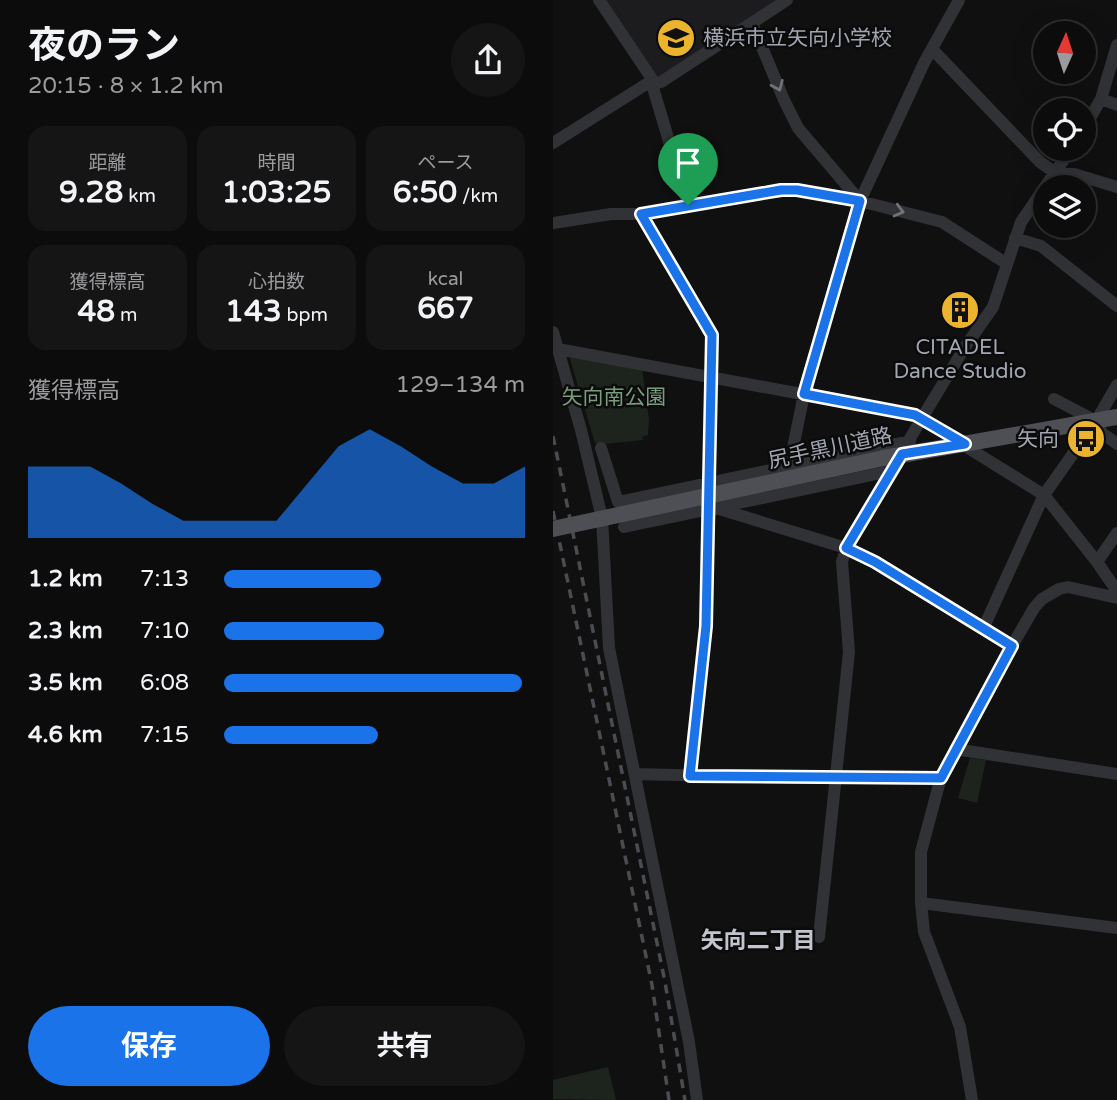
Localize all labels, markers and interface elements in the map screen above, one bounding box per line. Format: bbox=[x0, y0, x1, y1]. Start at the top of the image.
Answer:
school or university icon: 横浜市立矢向小学校 bbox=[655, 17, 697, 59]
north arrow bbox=[1033, 21, 1095, 84]
map controls bbox=[1033, 21, 1096, 238]
text: 夜のラン bbox=[28, 23, 180, 69]
button: share bbox=[451, 23, 525, 97]
place label: 横浜市立矢向小学校 bbox=[703, 26, 892, 51]
text: 20:15 · 8 × 1.2 km bbox=[28, 72, 224, 100]
one-way arrow bbox=[770, 79, 784, 91]
button: locate bbox=[1033, 98, 1096, 161]
pin bbox=[658, 133, 718, 205]
icon: arrive bbox=[669, 144, 707, 182]
text: 距離 bbox=[88, 152, 127, 174]
text: 時間 bbox=[257, 152, 296, 174]
text: ペース bbox=[417, 152, 474, 174]
text: 9.28 bbox=[59, 174, 123, 211]
text: 1:03:25 bbox=[222, 174, 331, 211]
text: 6:50 bbox=[393, 174, 457, 211]
button: layers bbox=[1033, 175, 1096, 238]
text: km bbox=[123, 185, 156, 207]
text: /km bbox=[457, 185, 498, 207]
one-way arrow bbox=[893, 203, 905, 217]
text: kcal bbox=[428, 268, 463, 290]
text: 獲得標高 bbox=[69, 271, 146, 293]
text: 心拍数 bbox=[248, 271, 305, 293]
building icon: CITADEL Dance Studio bbox=[939, 289, 981, 331]
text: 667 bbox=[417, 290, 474, 327]
text: 48 bbox=[77, 293, 115, 330]
text: 143 bbox=[225, 293, 282, 330]
text: m bbox=[115, 304, 138, 326]
text: bpm bbox=[282, 304, 328, 326]
place label: CITADEL Dance Studio bbox=[893, 335, 1027, 384]
text: 129–134 m bbox=[396, 371, 525, 399]
text: 獲得標高 bbox=[28, 377, 120, 405]
park label: 矢向南公園 bbox=[562, 385, 667, 410]
bus stop icon: 矢向 bbox=[1065, 418, 1107, 460]
street label: 尻手黒川道路 bbox=[766, 423, 894, 474]
place label: 矢向 bbox=[1017, 427, 1059, 452]
text: 1.2 km bbox=[28, 565, 103, 593]
text: 7:13 bbox=[140, 565, 189, 593]
text: 2.3 km bbox=[28, 617, 103, 645]
text: 7:10 bbox=[140, 617, 189, 645]
text: 3.5 km bbox=[28, 669, 103, 697]
text: 6:08 bbox=[140, 669, 189, 697]
text: 4.6 km bbox=[28, 721, 103, 749]
text: 7:15 bbox=[140, 721, 189, 749]
district label: 矢向二丁目 bbox=[701, 927, 816, 955]
button: 保存 bbox=[28, 1006, 270, 1086]
button: 共有 bbox=[284, 1006, 525, 1086]

